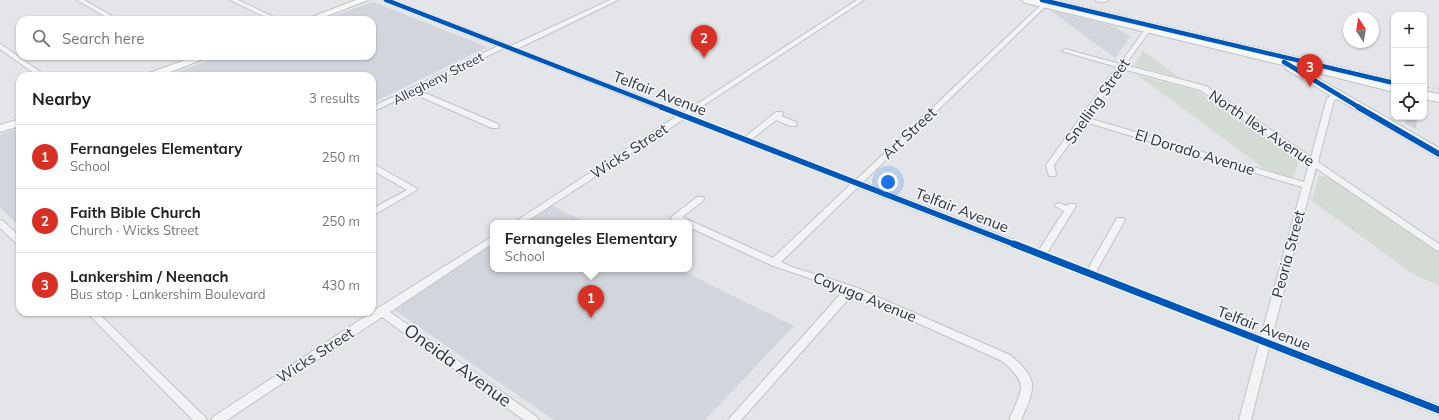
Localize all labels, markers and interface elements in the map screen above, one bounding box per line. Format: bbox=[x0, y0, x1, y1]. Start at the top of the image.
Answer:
north arrow bbox=[1343, 12, 1379, 48]
map controls bbox=[1391, 12, 1427, 120]
button: + bbox=[1391, 12, 1427, 48]
search box bbox=[16, 16, 376, 60]
pin: 2 bbox=[691, 25, 717, 58]
icon: search bbox=[30, 27, 52, 49]
text: Search here bbox=[62, 29, 144, 48]
street label: Allegheny Street bbox=[390, 48, 486, 108]
button: − bbox=[1391, 48, 1427, 84]
street label: Snelling Street bbox=[1060, 54, 1134, 148]
pin: 3 bbox=[1297, 54, 1323, 87]
street label: Telfair Avenue bbox=[610, 66, 710, 120]
button: locate bbox=[1391, 84, 1427, 120]
street label: North Ilex Avenue bbox=[1206, 86, 1318, 170]
text: Nearby bbox=[32, 88, 91, 109]
text: 3 results bbox=[309, 90, 360, 106]
street label: Art Street bbox=[878, 103, 940, 163]
street label: Wicks Street bbox=[587, 119, 671, 183]
street label: El Dorado Avenue bbox=[1133, 125, 1257, 179]
text: Fernangeles Elementary bbox=[70, 139, 242, 158]
text: 1 bbox=[41, 149, 49, 165]
text: 250 m bbox=[322, 149, 360, 165]
text: School bbox=[70, 158, 110, 174]
your location bbox=[878, 172, 898, 192]
street label: Telfair Avenue bbox=[912, 183, 1012, 237]
text: Faith Bible Church bbox=[70, 203, 201, 222]
street label: Peoria Street bbox=[1267, 208, 1309, 300]
text: 2 bbox=[41, 213, 49, 229]
text: 250 m bbox=[322, 213, 360, 229]
popup bbox=[490, 220, 692, 272]
text: Church · Wicks Street bbox=[70, 222, 199, 238]
text: Fernangeles Elementary bbox=[505, 229, 677, 248]
text: School bbox=[505, 248, 545, 264]
text: Lankershim / Neenach bbox=[70, 267, 229, 286]
street label: Cayuga Avenue bbox=[811, 268, 919, 326]
text: 3 bbox=[41, 277, 49, 293]
text: 430 m bbox=[322, 277, 360, 293]
pin: 1 bbox=[578, 285, 604, 318]
text: Bus stop · Lankershim Boulevard bbox=[70, 286, 266, 302]
street label: Telfair Avenue bbox=[1214, 301, 1314, 355]
street label: Oneida Avenue bbox=[400, 318, 516, 412]
street label: Wicks Street bbox=[273, 323, 357, 387]

